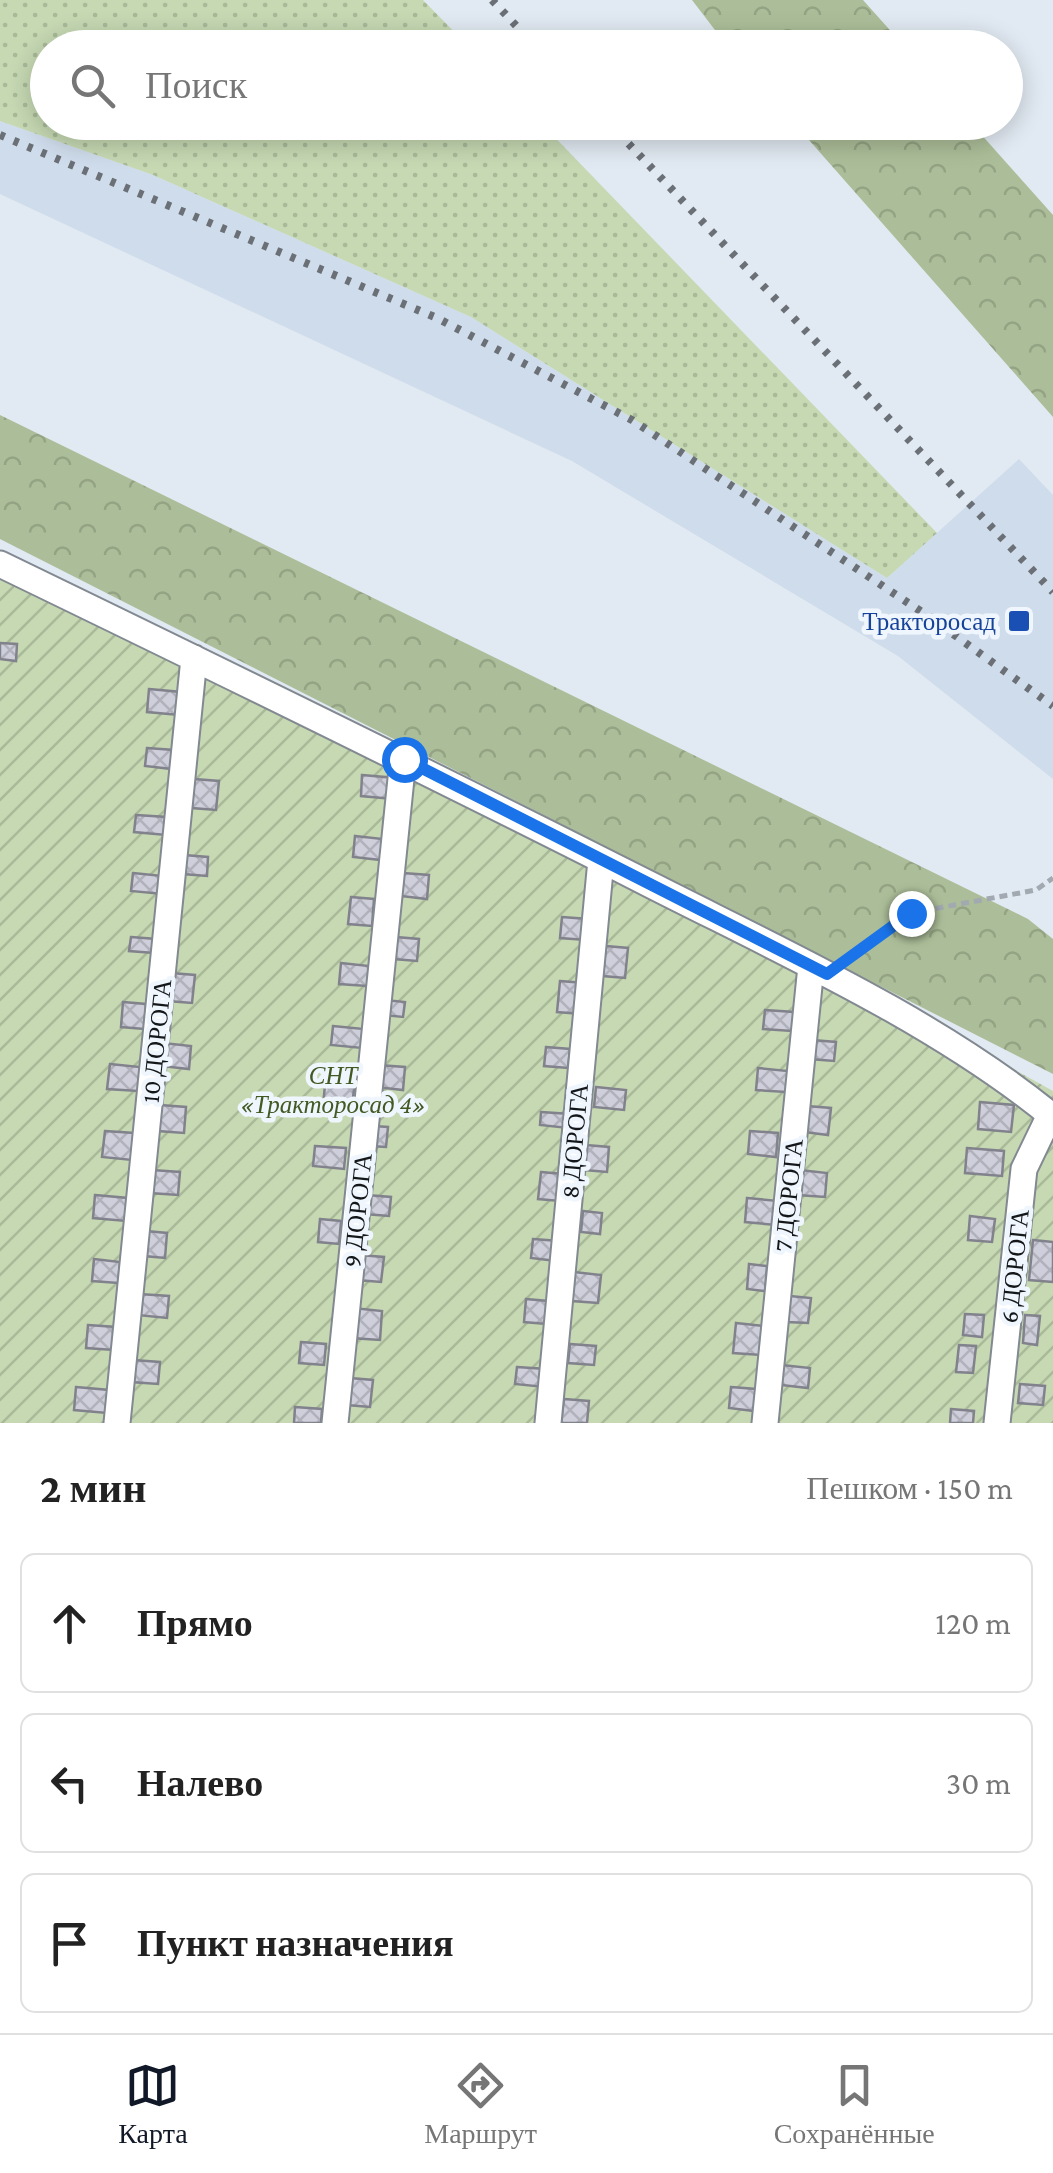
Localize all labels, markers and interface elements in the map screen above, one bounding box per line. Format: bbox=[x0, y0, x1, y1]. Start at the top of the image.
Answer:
search box bbox=[30, 30, 1023, 140]
icon: search bbox=[65, 58, 120, 113]
text: Поиск bbox=[145, 64, 247, 106]
place label: Тракторосад bbox=[862, 608, 996, 635]
marker: Тракторосад bbox=[1006, 608, 1032, 634]
route start bbox=[382, 737, 428, 783]
route end bbox=[889, 891, 935, 937]
street label: 10 ДОРОГА bbox=[137, 978, 176, 1104]
park label: СНТ «Тракторосад 4» bbox=[240, 1062, 426, 1118]
street label: 8 ДОРОГА bbox=[556, 1082, 593, 1200]
street label: 7 ДОРОГА bbox=[769, 1137, 808, 1253]
street label: 9 ДОРОГА bbox=[338, 1152, 377, 1268]
street label: 6 ДОРОГА bbox=[995, 1208, 1034, 1324]
text: 2 мин bbox=[40, 1464, 147, 1511]
text: Пешком · 150 m bbox=[806, 1470, 1013, 1506]
icon: ahead bbox=[42, 1596, 97, 1651]
text: Прямо bbox=[137, 1602, 253, 1644]
text: 120 m bbox=[935, 1605, 1011, 1641]
icon: left bbox=[42, 1756, 97, 1811]
text: Налево bbox=[137, 1762, 263, 1804]
text: 30 m bbox=[946, 1765, 1011, 1801]
icon: arrive bbox=[42, 1916, 97, 1971]
text: Пункт назначения bbox=[137, 1922, 454, 1964]
tab: Карта bbox=[118, 2058, 188, 2150]
tab: Маршрут bbox=[424, 2058, 537, 2150]
tab: Сохранённые bbox=[774, 2058, 935, 2150]

